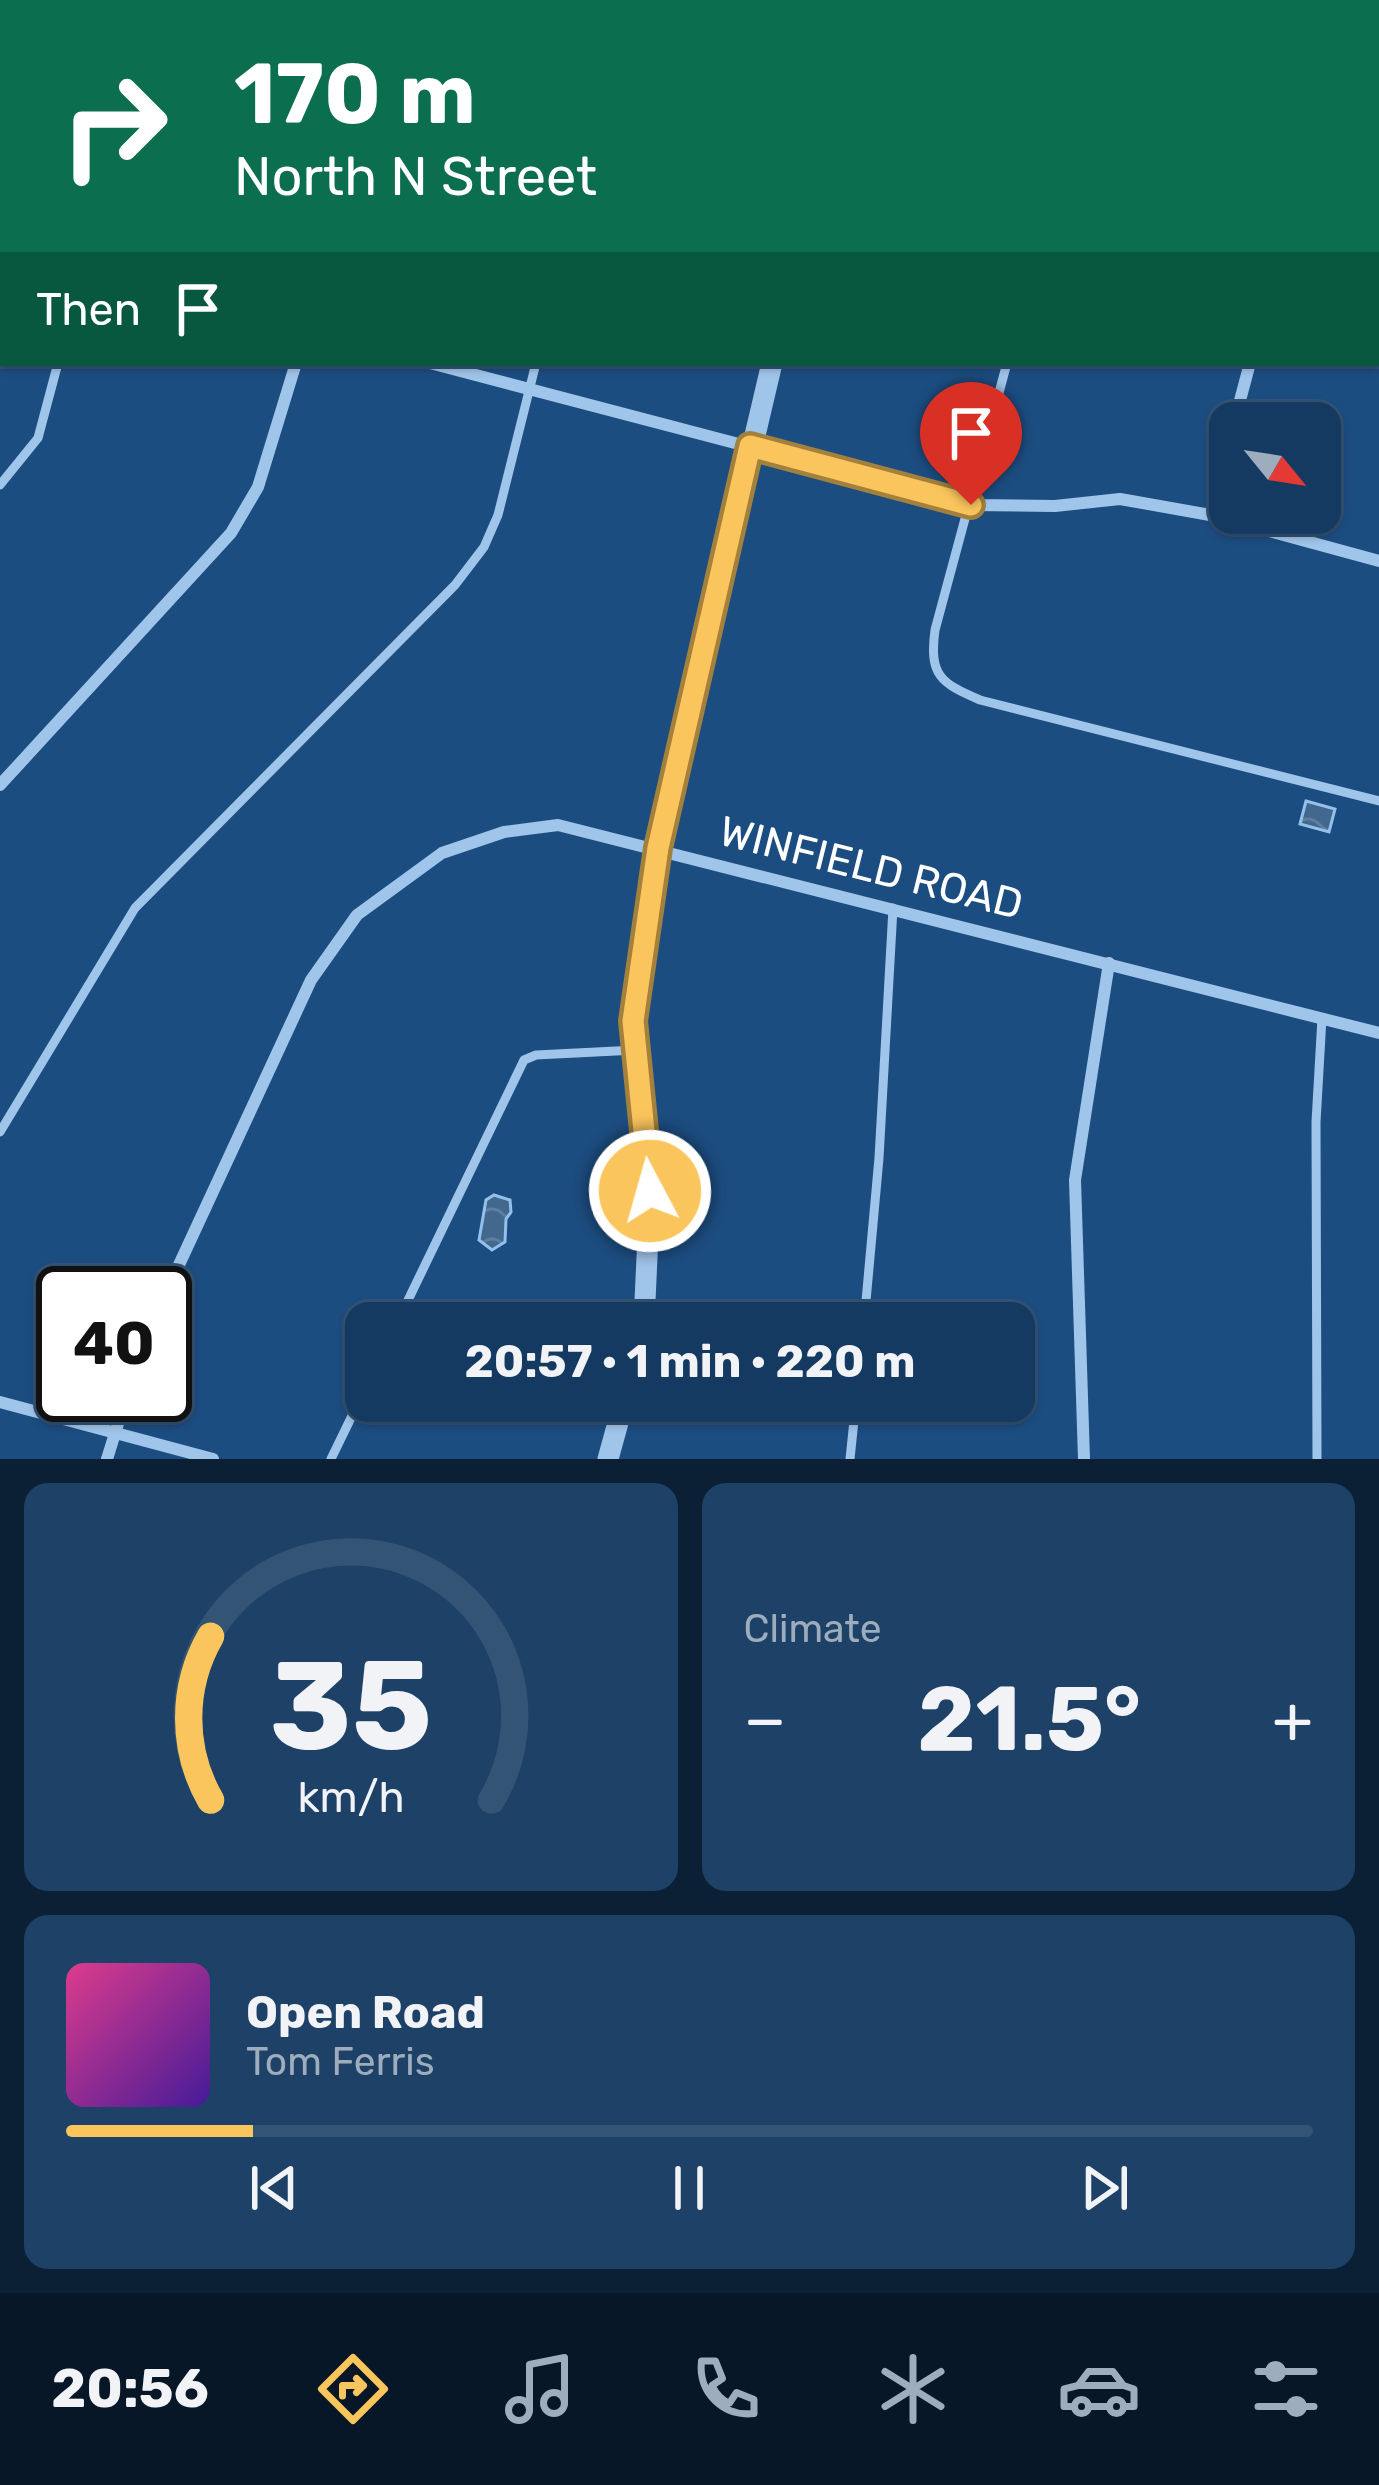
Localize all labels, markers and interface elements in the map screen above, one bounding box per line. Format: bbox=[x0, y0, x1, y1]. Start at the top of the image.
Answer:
text: 170 m bbox=[234, 44, 476, 144]
icon: right bbox=[36, 48, 192, 204]
text: North N Street bbox=[234, 145, 597, 209]
icon: arrive bbox=[165, 276, 231, 342]
text: Then bbox=[36, 283, 141, 336]
pin bbox=[920, 382, 1022, 505]
icon: arrive bbox=[938, 400, 1004, 466]
north arrow bbox=[1209, 402, 1341, 534]
map controls bbox=[1209, 402, 1341, 534]
street label: WINFIELD ROAD bbox=[714, 806, 1028, 930]
position arrow bbox=[587, 1128, 713, 1254]
speed limit sign: 40 bbox=[36, 1266, 192, 1422]
text: 20:57 · 1 min · 220 m bbox=[465, 1335, 915, 1388]
text: Climate bbox=[744, 1606, 882, 1652]
text: 35 bbox=[269, 1632, 432, 1780]
text: 21.5° bbox=[917, 1666, 1141, 1773]
text: − bbox=[744, 1680, 786, 1759]
text: + bbox=[1272, 1680, 1313, 1759]
text: km/h bbox=[297, 1772, 404, 1823]
text: Open Road bbox=[246, 1986, 485, 2039]
text: Tom Ferris bbox=[246, 2039, 435, 2085]
icon: previous bbox=[241, 2155, 307, 2221]
icon: pause bbox=[656, 2155, 722, 2221]
icon: next bbox=[1072, 2155, 1138, 2221]
icon: directions bbox=[311, 2347, 395, 2431]
icon: music bbox=[498, 2347, 582, 2431]
icon: phone bbox=[684, 2347, 768, 2431]
icon: climate bbox=[871, 2347, 955, 2431]
icon: car bbox=[1057, 2347, 1141, 2431]
icon: filters bbox=[1244, 2347, 1328, 2431]
text: 20:56 bbox=[51, 2357, 209, 2421]

